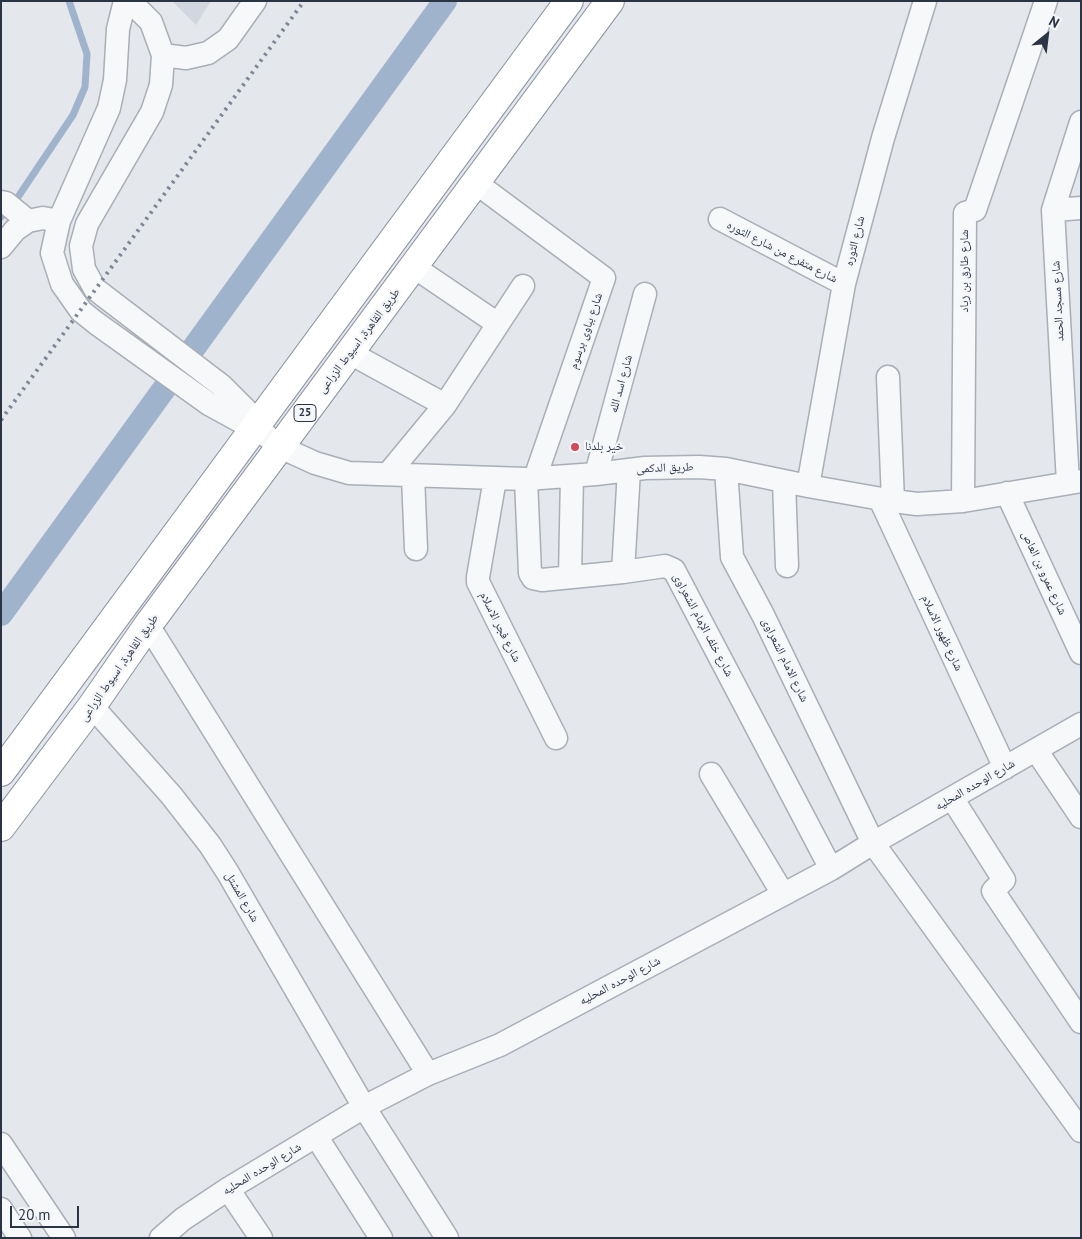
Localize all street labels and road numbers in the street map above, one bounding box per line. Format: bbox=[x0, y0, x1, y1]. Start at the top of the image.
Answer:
street label: شارع الثوره bbox=[842, 215, 868, 267]
street label: شارع متفرع من شارع الثوره bbox=[724, 218, 840, 286]
street label: شارع طارق بن زياد bbox=[958, 230, 972, 312]
street label: شارع مسجد الحمد bbox=[1049, 260, 1067, 342]
street label: طريق القاهرة, اسيوط الزراعى bbox=[315, 286, 403, 396]
street label: شارع بباوى برسوم bbox=[566, 291, 606, 371]
street label: شارع اسد الله bbox=[606, 353, 636, 415]
road number: 25 bbox=[294, 404, 316, 422]
street label: طريق الدكمى bbox=[636, 460, 694, 476]
street label: شارع عمرو بن العاص bbox=[1018, 529, 1070, 617]
street label: شارع خلف الإمام الشعراوى bbox=[670, 571, 736, 679]
street label: شارع فجر الاسلام bbox=[476, 589, 524, 665]
street label: شارع ظهور الاسلام bbox=[918, 593, 966, 673]
street label: طريق القاهرة, اسيوط الزراعى bbox=[76, 612, 162, 724]
street label: شارع الامام الشعراوى bbox=[758, 616, 812, 704]
street label: شارع الوحده المحليه bbox=[933, 756, 1017, 814]
street label: شارع المشتل bbox=[222, 869, 262, 925]
street label: شارع الوحده المحليه bbox=[577, 954, 663, 1008]
street label: شارع الوحده المحليه bbox=[220, 1140, 304, 1198]

